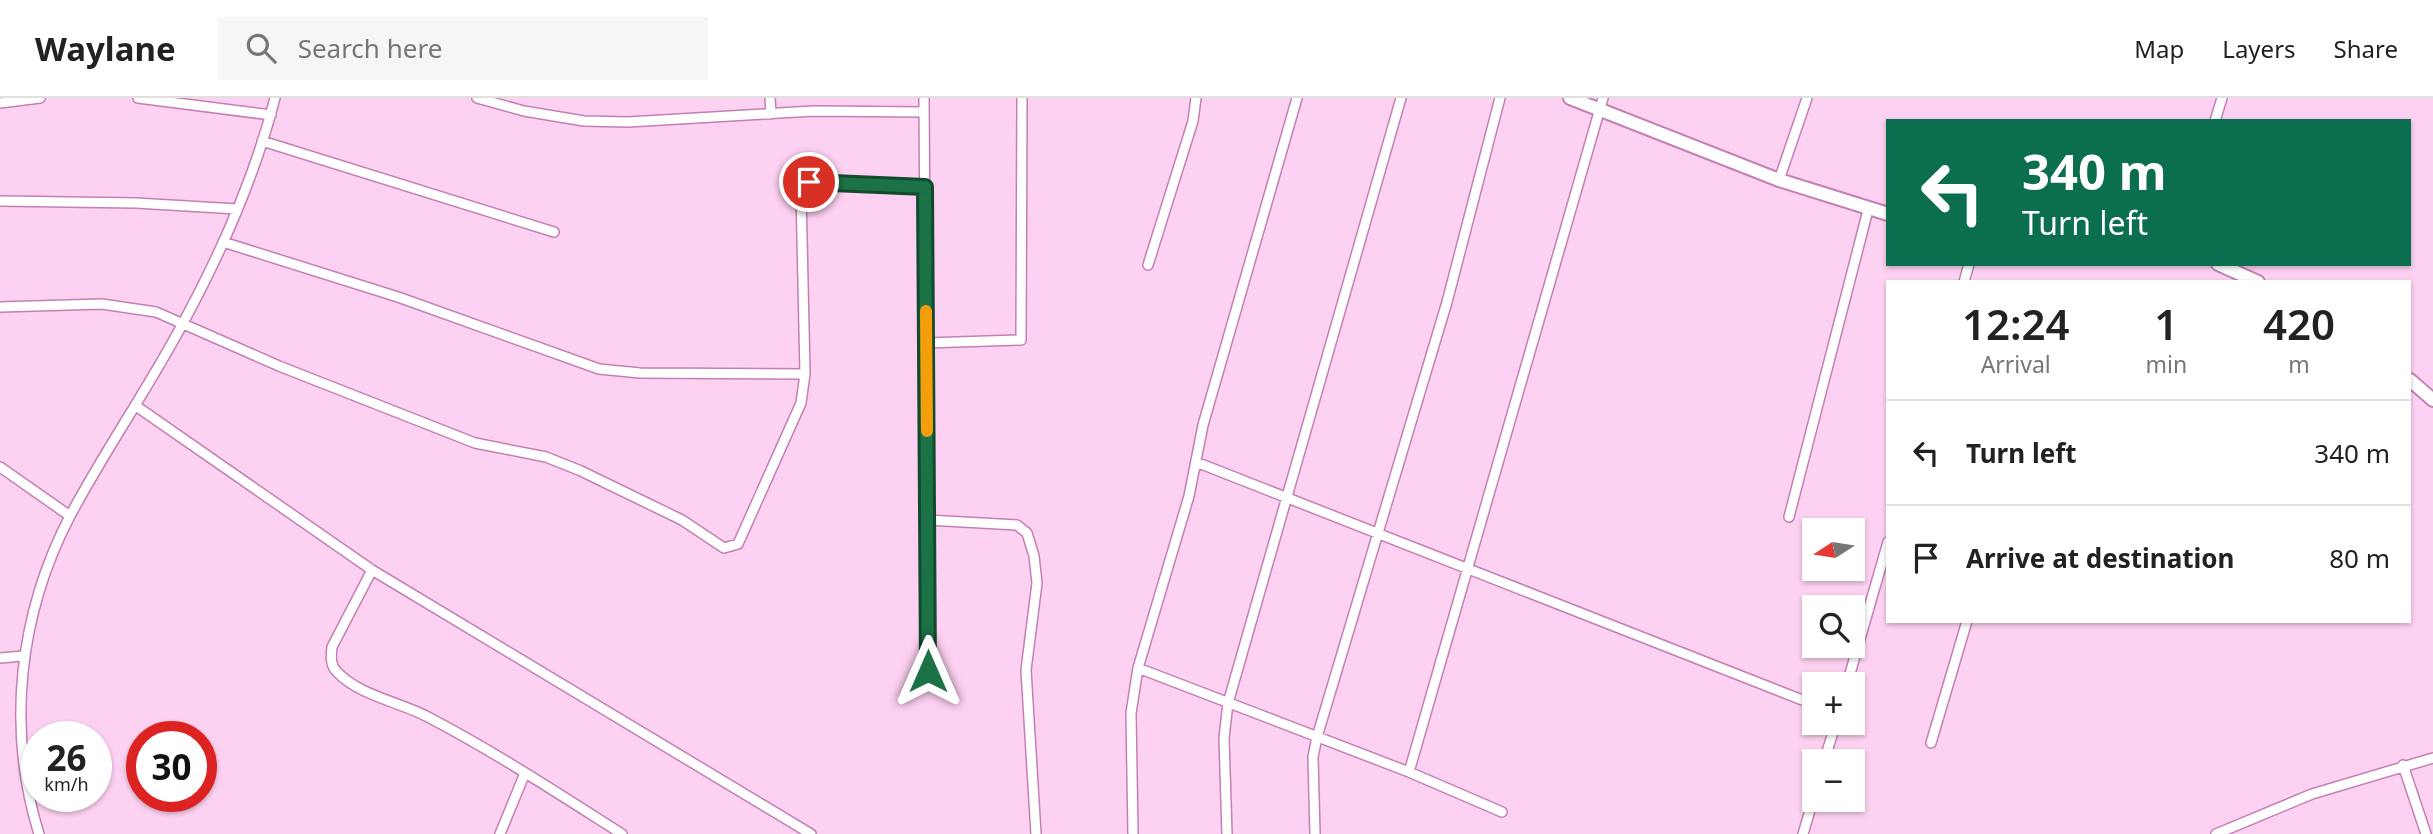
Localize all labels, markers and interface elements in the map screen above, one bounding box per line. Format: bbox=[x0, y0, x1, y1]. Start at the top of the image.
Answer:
search box bbox=[218, 17, 708, 80]
text: Waylane bbox=[35, 26, 176, 71]
icon: search bbox=[242, 29, 280, 67]
text: Search here bbox=[298, 30, 442, 66]
text: Map bbox=[2134, 32, 2184, 65]
text: Layers bbox=[2222, 32, 2296, 65]
text: Share bbox=[2334, 32, 2398, 65]
text: 340 m bbox=[2022, 138, 2167, 204]
icon: left bbox=[1907, 147, 1998, 238]
pin bbox=[779, 152, 839, 212]
icon: arrive bbox=[790, 163, 828, 201]
text: Turn left bbox=[2022, 201, 2148, 244]
text: 12:24 bbox=[1962, 295, 2070, 352]
text: 1 bbox=[2154, 295, 2178, 352]
text: 420 bbox=[2263, 295, 2335, 352]
text: Arrival bbox=[1981, 348, 2051, 380]
text: min bbox=[2145, 348, 2187, 380]
text: m bbox=[2288, 348, 2310, 380]
icon: left bbox=[1907, 434, 1945, 472]
text: Turn left bbox=[1966, 435, 2077, 471]
text: 340 m bbox=[2314, 435, 2390, 471]
north arrow bbox=[1802, 518, 1866, 581]
map controls bbox=[1802, 518, 1865, 812]
icon: arrive bbox=[1907, 539, 1945, 577]
text: Arrive at destination bbox=[1966, 540, 2235, 576]
text: 80 m bbox=[2329, 540, 2390, 576]
button: search bbox=[1802, 595, 1865, 658]
position arrow bbox=[891, 634, 965, 708]
button: + bbox=[1802, 672, 1865, 735]
speed limit sign: 30 bbox=[126, 721, 217, 812]
text: 26 bbox=[46, 734, 87, 781]
button: − bbox=[1802, 749, 1865, 812]
text: km/h bbox=[44, 772, 89, 796]

